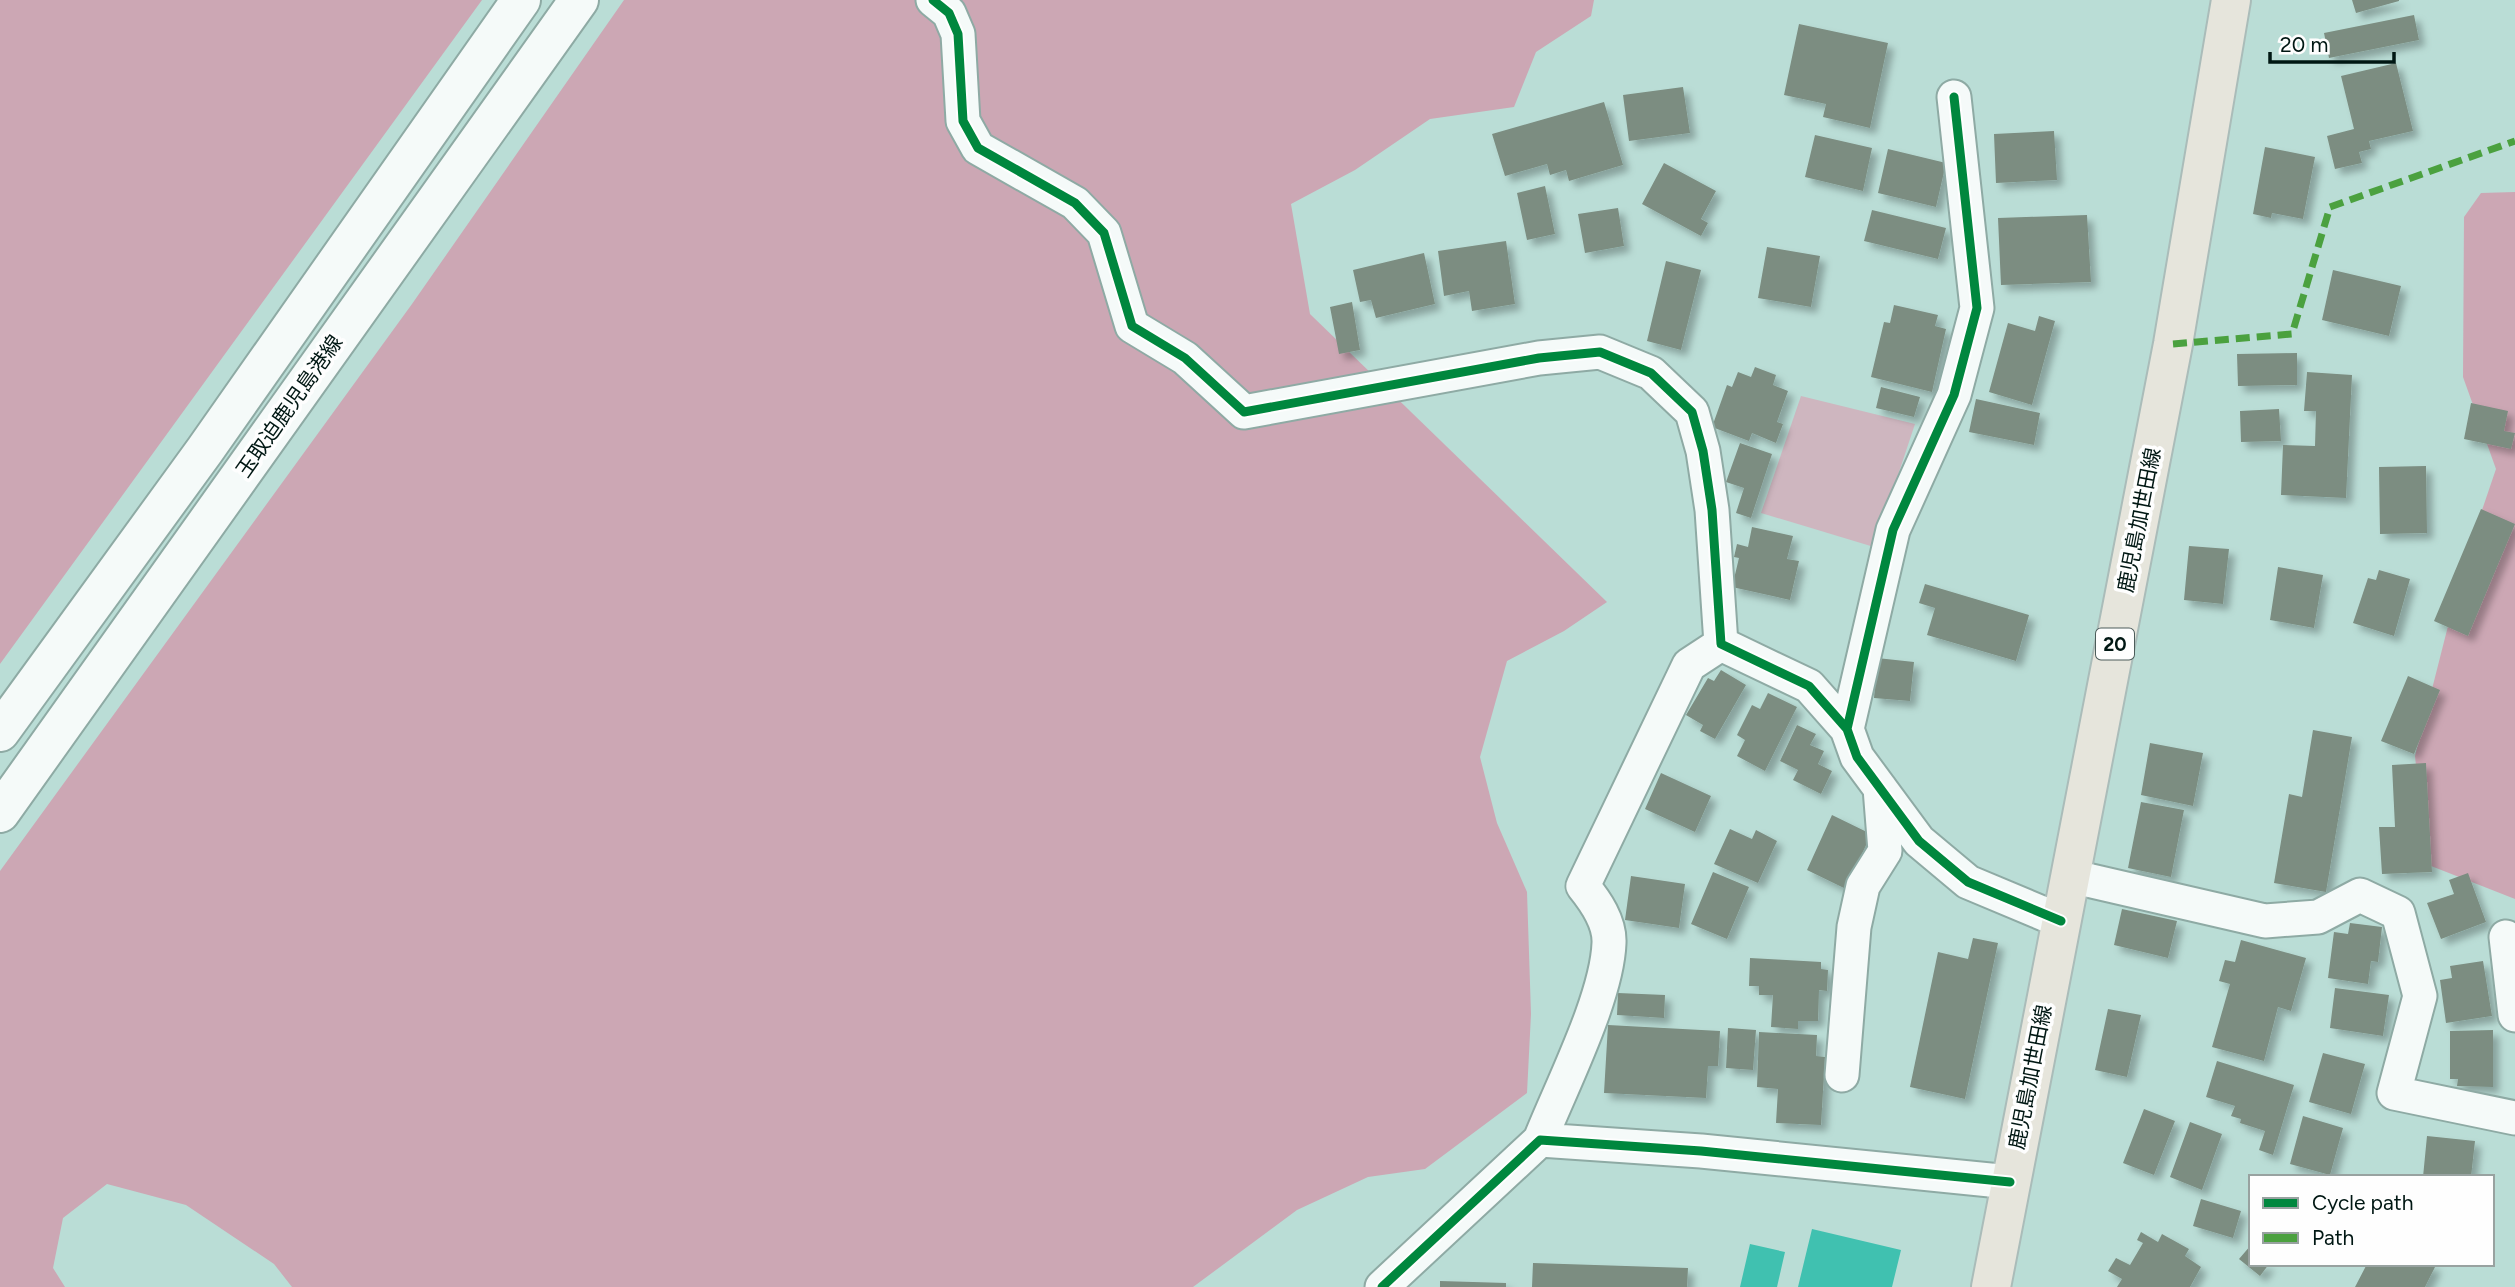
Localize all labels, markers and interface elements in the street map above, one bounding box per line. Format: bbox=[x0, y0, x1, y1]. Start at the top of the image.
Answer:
scale bar bbox=[2270, 21, 2394, 65]
text: 20 m bbox=[2280, 32, 2328, 57]
street label: 玉取迫鹿児島港線 bbox=[231, 330, 347, 482]
street label: 鹿児島加世田線 bbox=[2113, 445, 2165, 595]
road number: 20 bbox=[2096, 628, 2134, 660]
street label: 鹿児島加世田線 bbox=[2004, 1002, 2056, 1152]
legend bbox=[2249, 1175, 2494, 1266]
text: Cycle path bbox=[2312, 1190, 2413, 1215]
text: Path bbox=[2312, 1225, 2354, 1250]

